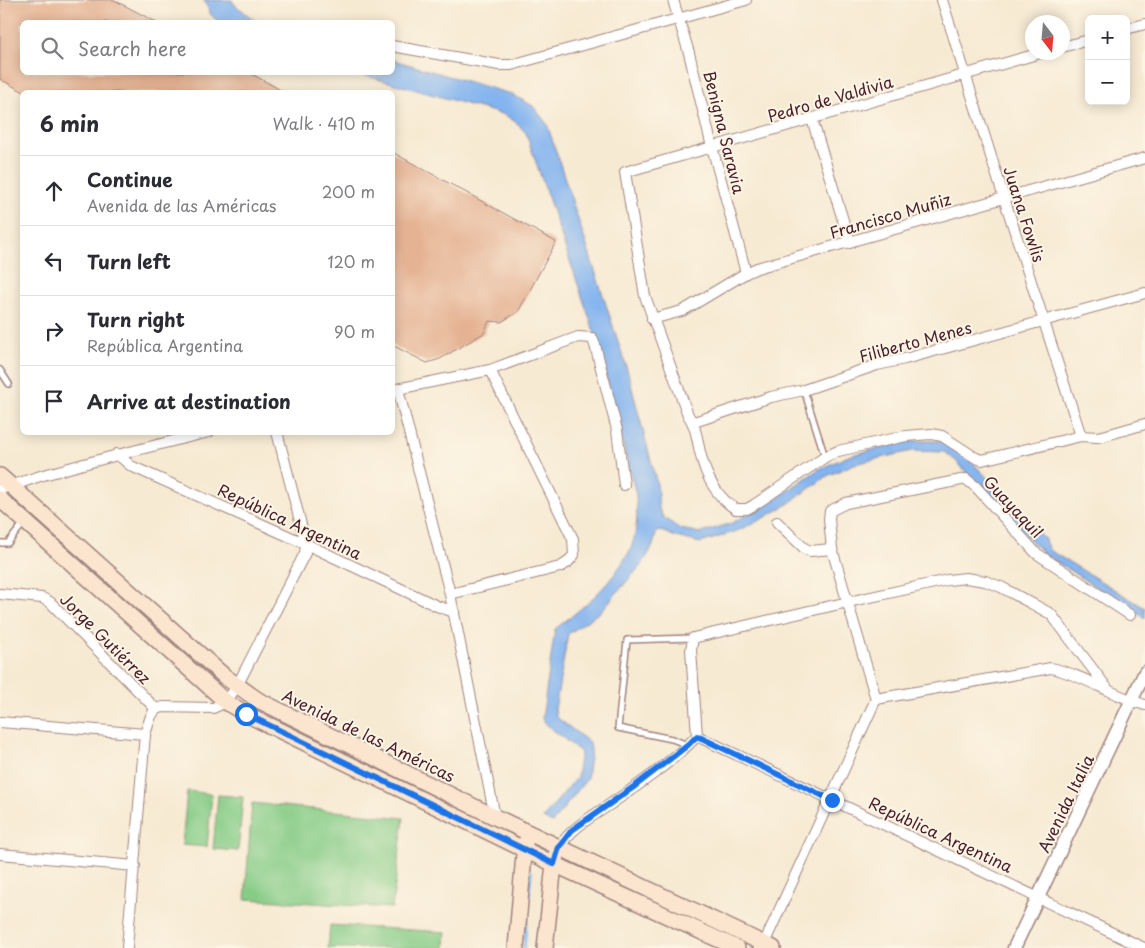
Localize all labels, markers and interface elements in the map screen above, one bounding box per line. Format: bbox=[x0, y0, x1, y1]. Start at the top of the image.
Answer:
north arrow bbox=[1025, 15, 1070, 60]
map controls bbox=[1085, 15, 1130, 105]
button: + bbox=[1085, 15, 1130, 60]
search box bbox=[20, 20, 395, 75]
icon: search bbox=[38, 34, 66, 62]
text: Search here bbox=[78, 34, 187, 62]
button: − bbox=[1085, 60, 1130, 105]
street label: Benigna Saravia bbox=[698, 68, 752, 196]
street label: Pedro de Valdivia bbox=[764, 69, 896, 127]
text: 6 min bbox=[40, 107, 99, 139]
text: Walk · 410 m bbox=[273, 111, 375, 135]
street label: Juana Fowlis bbox=[998, 163, 1052, 265]
text: Continue bbox=[87, 165, 173, 193]
icon: ahead bbox=[40, 177, 68, 205]
text: 200 m bbox=[322, 179, 375, 203]
street label: Francisco Muñiz bbox=[827, 186, 954, 244]
text: Avenida de las Américas bbox=[87, 193, 276, 217]
icon: left bbox=[40, 247, 68, 275]
text: Turn left bbox=[87, 247, 171, 275]
text: 120 m bbox=[328, 249, 375, 273]
text: Turn right bbox=[87, 305, 185, 333]
street label: Filiberto Menes bbox=[856, 314, 974, 368]
icon: right bbox=[40, 317, 68, 345]
text: 90 m bbox=[334, 319, 375, 343]
text: República Argentina bbox=[87, 333, 243, 357]
icon: arrive bbox=[40, 387, 68, 415]
text: Arrive at destination bbox=[87, 387, 291, 415]
street label: Guayaquil bbox=[979, 469, 1049, 543]
street label: República Argentina bbox=[214, 477, 366, 565]
street label: Jorge Gutiérrez bbox=[55, 587, 157, 689]
street label: Avenida de las Américas bbox=[279, 683, 459, 787]
route start bbox=[235, 703, 258, 726]
street label: Avenida Italia bbox=[1031, 749, 1099, 856]
route end bbox=[821, 789, 844, 812]
street label: República Argentina bbox=[865, 790, 1017, 878]

